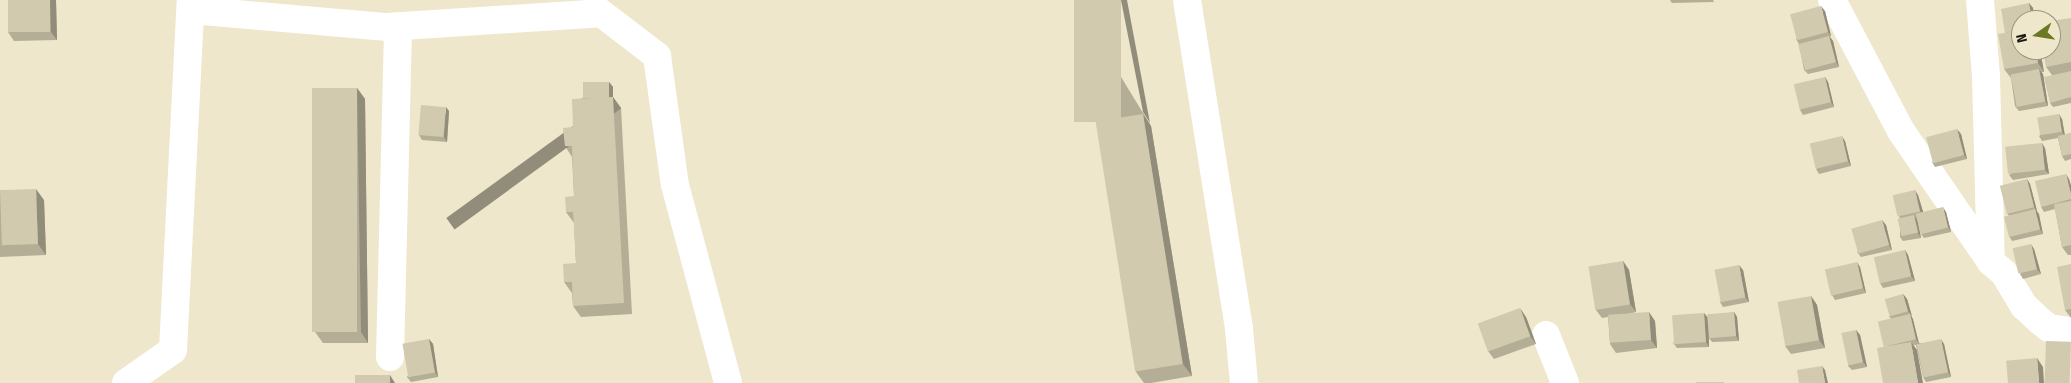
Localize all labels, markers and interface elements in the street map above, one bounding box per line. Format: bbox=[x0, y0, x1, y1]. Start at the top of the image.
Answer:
north arrow bbox=[2011, 10, 2061, 60]
text: N bbox=[2013, 32, 2031, 44]

